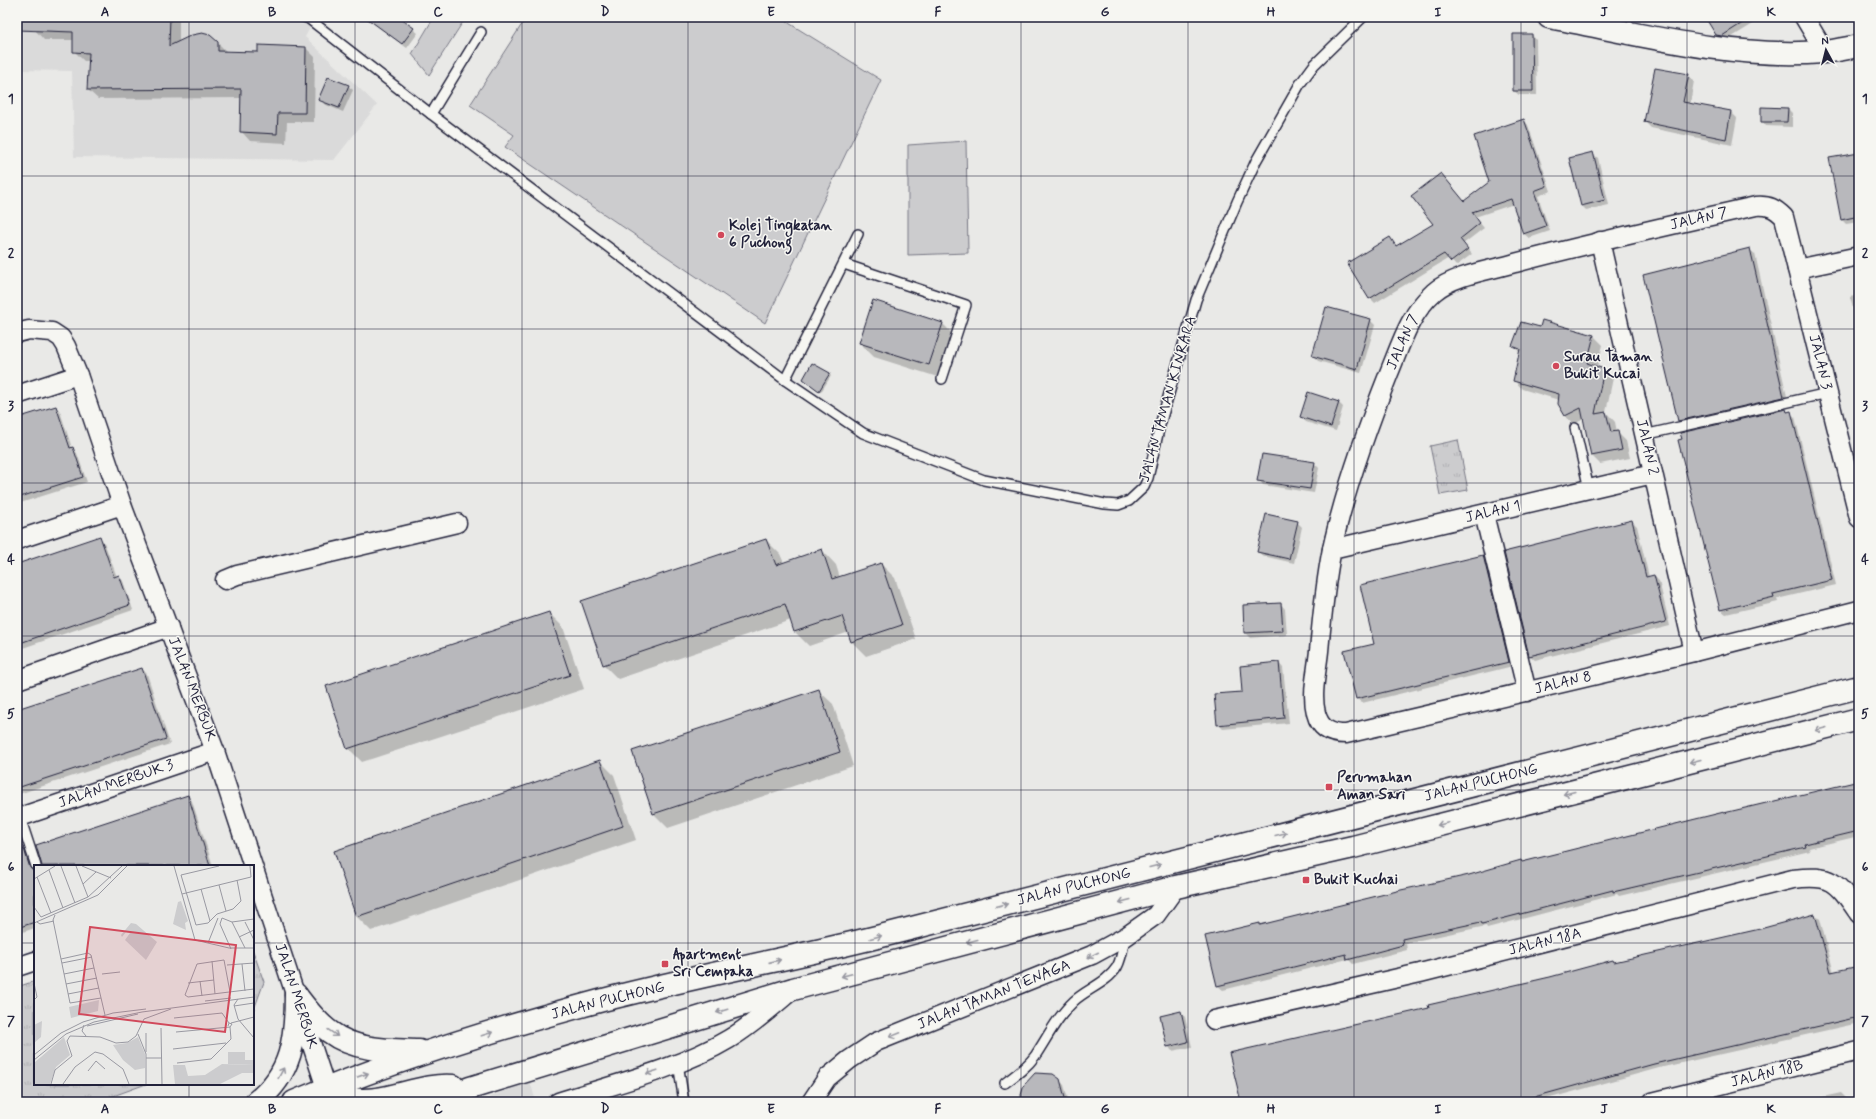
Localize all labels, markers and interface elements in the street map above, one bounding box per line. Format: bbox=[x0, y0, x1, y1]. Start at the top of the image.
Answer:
text: A bbox=[101, 4, 109, 21]
text: B bbox=[268, 4, 277, 21]
text: C bbox=[433, 4, 443, 21]
text: D bbox=[601, 4, 610, 21]
text: E bbox=[767, 4, 775, 21]
text: F bbox=[935, 4, 942, 21]
text: G bbox=[1101, 4, 1110, 21]
text: H bbox=[1267, 4, 1276, 21]
text: I bbox=[1435, 4, 1442, 21]
text: J bbox=[1600, 4, 1608, 21]
text: K bbox=[1766, 4, 1776, 21]
north arrow bbox=[1806, 30, 1846, 70]
text: N bbox=[1820, 34, 1829, 48]
text: 1 bbox=[8, 91, 14, 108]
text: 1 bbox=[1862, 91, 1868, 108]
street label: JALAN 7 bbox=[1668, 203, 1730, 235]
place label: Kolej Tingkatan 6 Puchong bbox=[729, 216, 832, 255]
marker: Kolej Tingkatan 6 Puchong bbox=[716, 230, 726, 240]
text: 2 bbox=[8, 245, 15, 262]
text: 2 bbox=[1862, 245, 1869, 262]
street label: JALAN 7 bbox=[1382, 311, 1424, 373]
street label: JALAN TAMAN KINRARA bbox=[1135, 313, 1201, 485]
street label: JALAN 3 bbox=[1803, 332, 1837, 392]
place label: Surau Taman Bukit Kucai bbox=[1564, 347, 1653, 384]
marker: Surau Taman Bukit Kucai bbox=[1551, 361, 1561, 371]
text: 3 bbox=[8, 398, 14, 415]
text: 3 bbox=[1862, 398, 1868, 415]
street label: JALAN 2 bbox=[1631, 417, 1663, 477]
street label: JALAN 1 bbox=[1463, 496, 1523, 528]
text: 4 bbox=[7, 552, 15, 569]
text: 4 bbox=[1861, 552, 1869, 569]
street label: JALAN MERBUK bbox=[163, 634, 221, 744]
street label: JALAN 8 bbox=[1532, 667, 1594, 699]
text: 5 bbox=[7, 706, 15, 723]
text: 5 bbox=[1861, 706, 1869, 723]
one-way arrow bbox=[1815, 725, 1828, 733]
street label: JALAN MERBUK 3 bbox=[56, 755, 177, 813]
one-way arrow bbox=[1689, 758, 1702, 765]
street label: JALAN PUCHONG bbox=[1422, 759, 1540, 807]
place label: Perumahan Aman Sari bbox=[1337, 768, 1412, 805]
marker: Perumahan Aman Sari bbox=[1324, 782, 1334, 792]
one-way arrow bbox=[1563, 789, 1576, 797]
one-way arrow bbox=[1437, 821, 1450, 829]
one-way arrow bbox=[1274, 830, 1287, 837]
text: 6 bbox=[8, 859, 15, 876]
text: 6 bbox=[1862, 859, 1869, 876]
one-way arrow bbox=[1148, 862, 1161, 869]
street label: JALAN PUCHONG bbox=[1015, 863, 1133, 911]
inset map bbox=[34, 865, 254, 1085]
place label: Bukit Kuchai bbox=[1314, 870, 1398, 890]
marker: Bukit Kuchai bbox=[1301, 875, 1311, 885]
one-way arrow bbox=[1119, 897, 1132, 905]
one-way arrow bbox=[995, 901, 1008, 908]
street label: JALAN 18A bbox=[1507, 923, 1583, 961]
one-way arrow bbox=[869, 933, 882, 940]
one-way arrow bbox=[966, 938, 979, 946]
street label: JALAN MERBUK bbox=[269, 941, 323, 1052]
place label: Apartment Sri Cempaka bbox=[673, 945, 754, 982]
one-way arrow bbox=[1087, 952, 1099, 959]
street label: JALAN TAMAN TENAGA bbox=[915, 955, 1073, 1035]
one-way arrow bbox=[769, 957, 782, 964]
marker: Apartment Sri Cempaka bbox=[660, 959, 670, 969]
one-way arrow bbox=[841, 972, 854, 979]
street label: JALAN PUCHONG bbox=[549, 977, 667, 1025]
one-way arrow bbox=[716, 1008, 729, 1015]
text: 7 bbox=[7, 1013, 15, 1030]
text: 7 bbox=[1861, 1013, 1869, 1030]
one-way arrow bbox=[327, 1029, 338, 1037]
one-way arrow bbox=[480, 1030, 493, 1037]
one-way arrow bbox=[889, 1031, 901, 1039]
street label: JALAN 18B bbox=[1729, 1055, 1805, 1093]
one-way arrow bbox=[278, 1067, 285, 1079]
one-way arrow bbox=[646, 1068, 658, 1076]
one-way arrow bbox=[357, 1071, 369, 1079]
text: A bbox=[101, 1101, 109, 1118]
text: B bbox=[268, 1101, 277, 1118]
text: C bbox=[433, 1101, 443, 1118]
text: D bbox=[601, 1101, 610, 1118]
text: E bbox=[767, 1101, 775, 1118]
text: F bbox=[935, 1101, 942, 1118]
text: G bbox=[1101, 1101, 1110, 1118]
text: H bbox=[1267, 1101, 1276, 1118]
text: I bbox=[1435, 1101, 1442, 1118]
text: J bbox=[1600, 1101, 1608, 1118]
text: K bbox=[1766, 1101, 1776, 1118]

